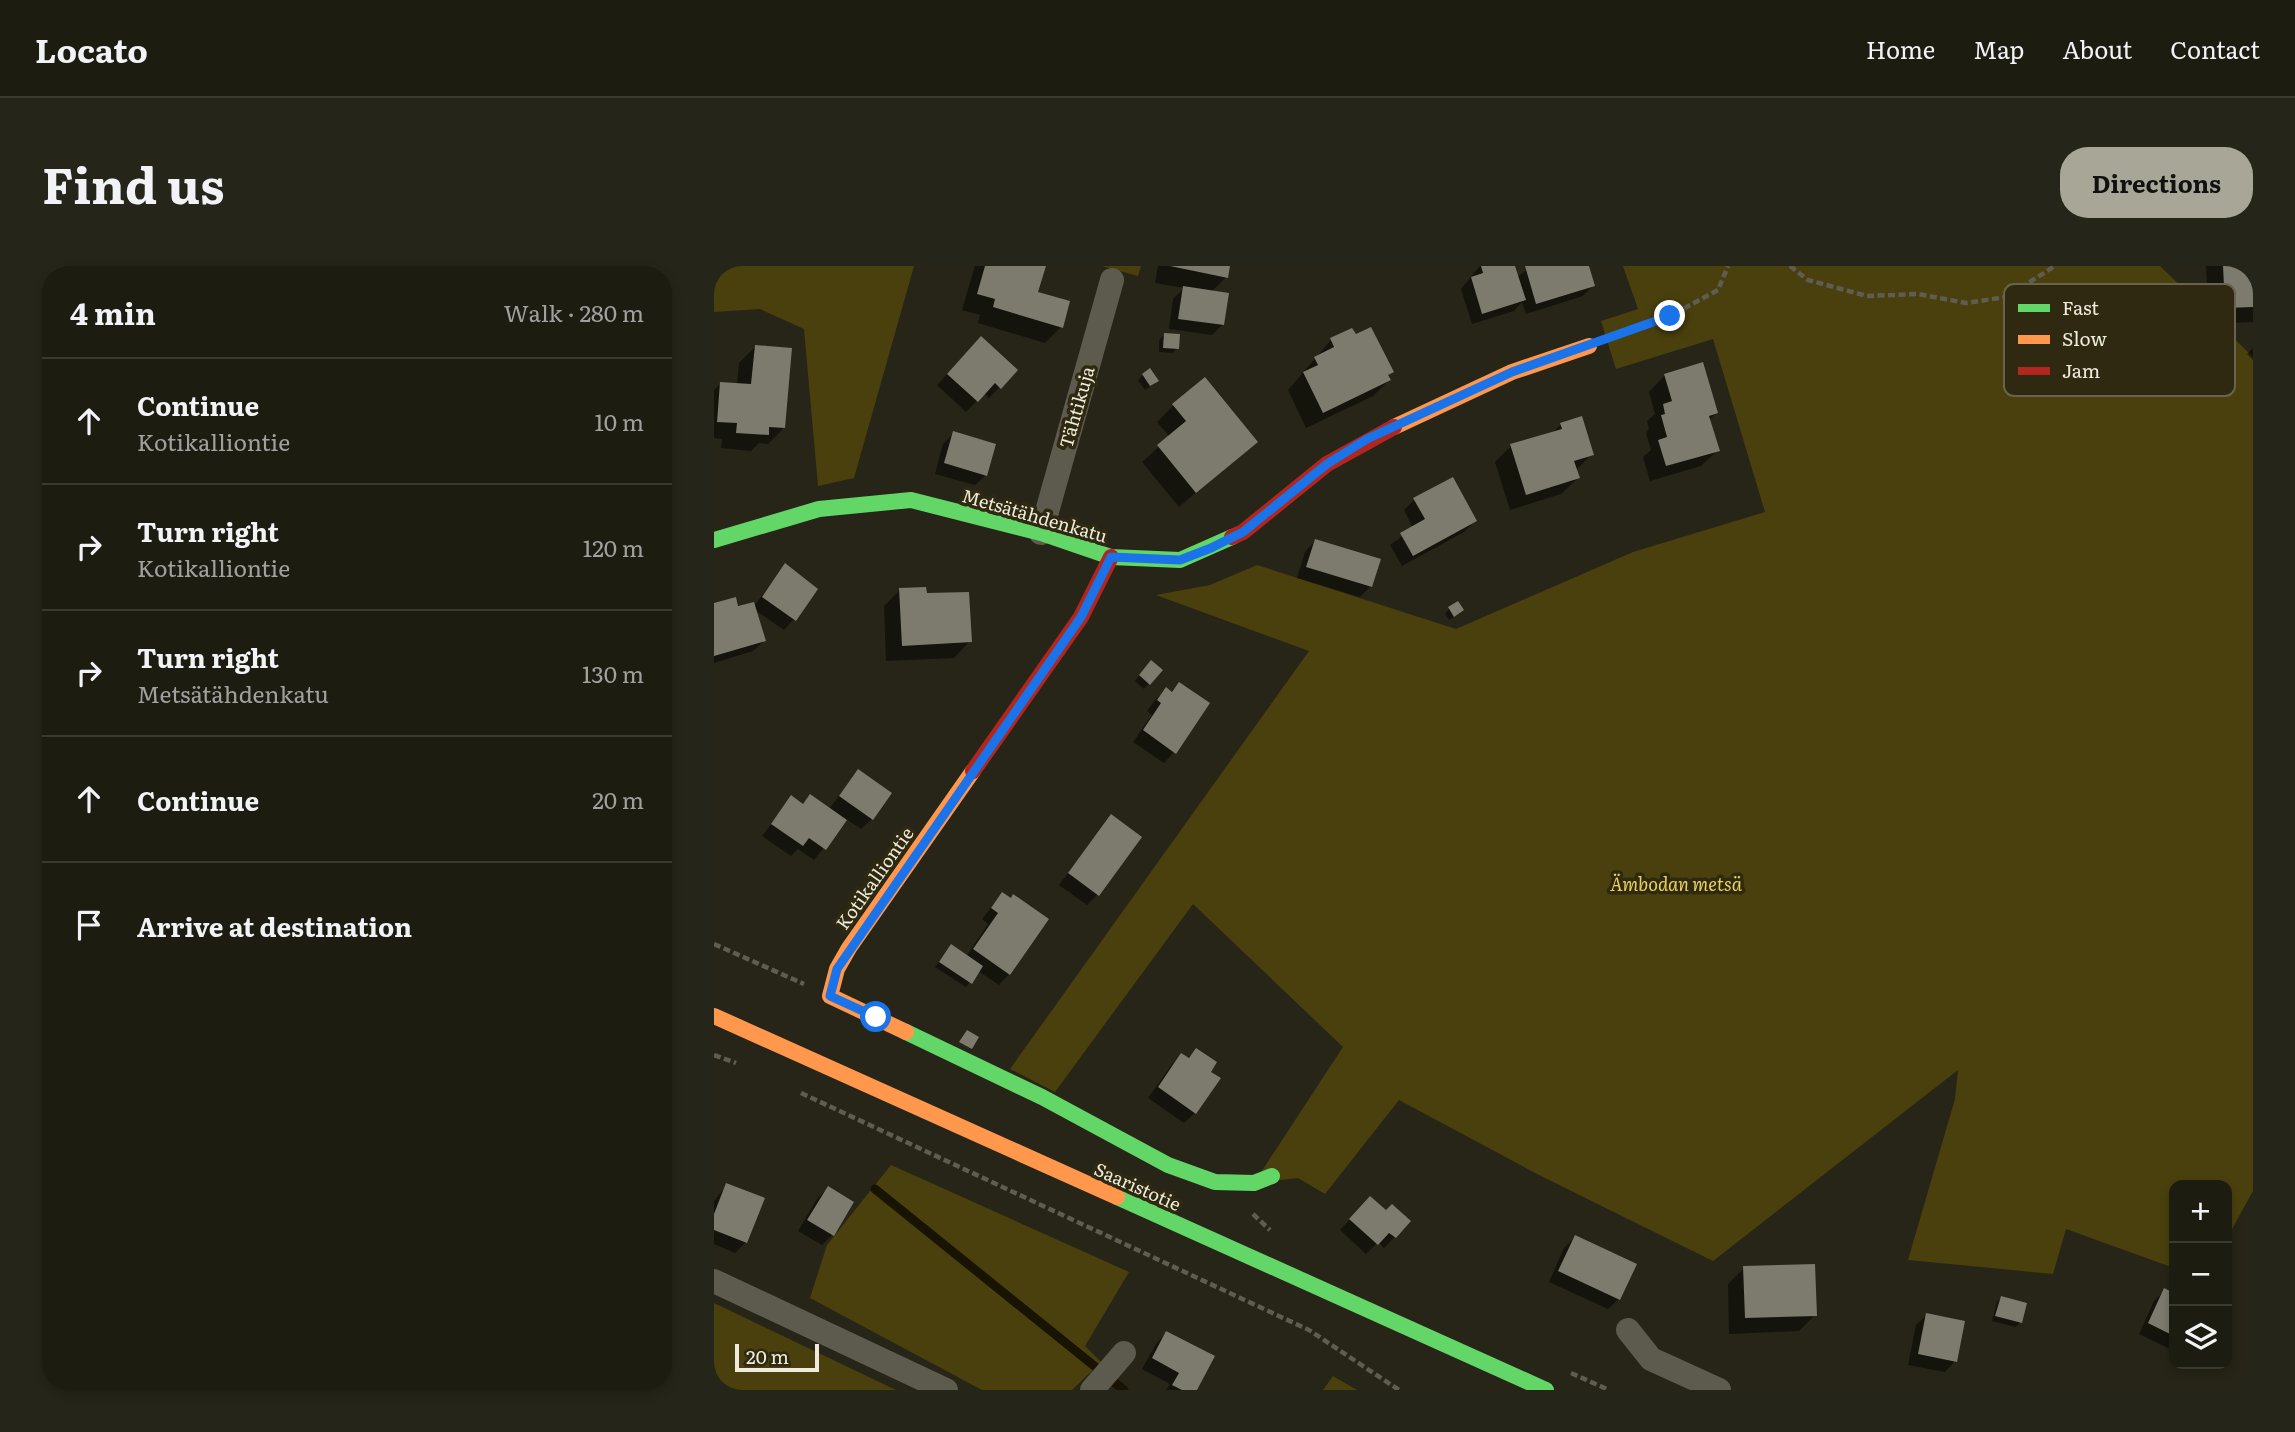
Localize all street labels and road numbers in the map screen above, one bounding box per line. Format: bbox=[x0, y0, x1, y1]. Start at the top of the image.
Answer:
street label: Tähtikuja bbox=[1051, 363, 1101, 451]
street label: Metsätähdenkatu bbox=[959, 481, 1111, 549]
street label: Kotikalliontie bbox=[829, 821, 919, 935]
street label: Saaristotie bbox=[1090, 1155, 1186, 1217]

